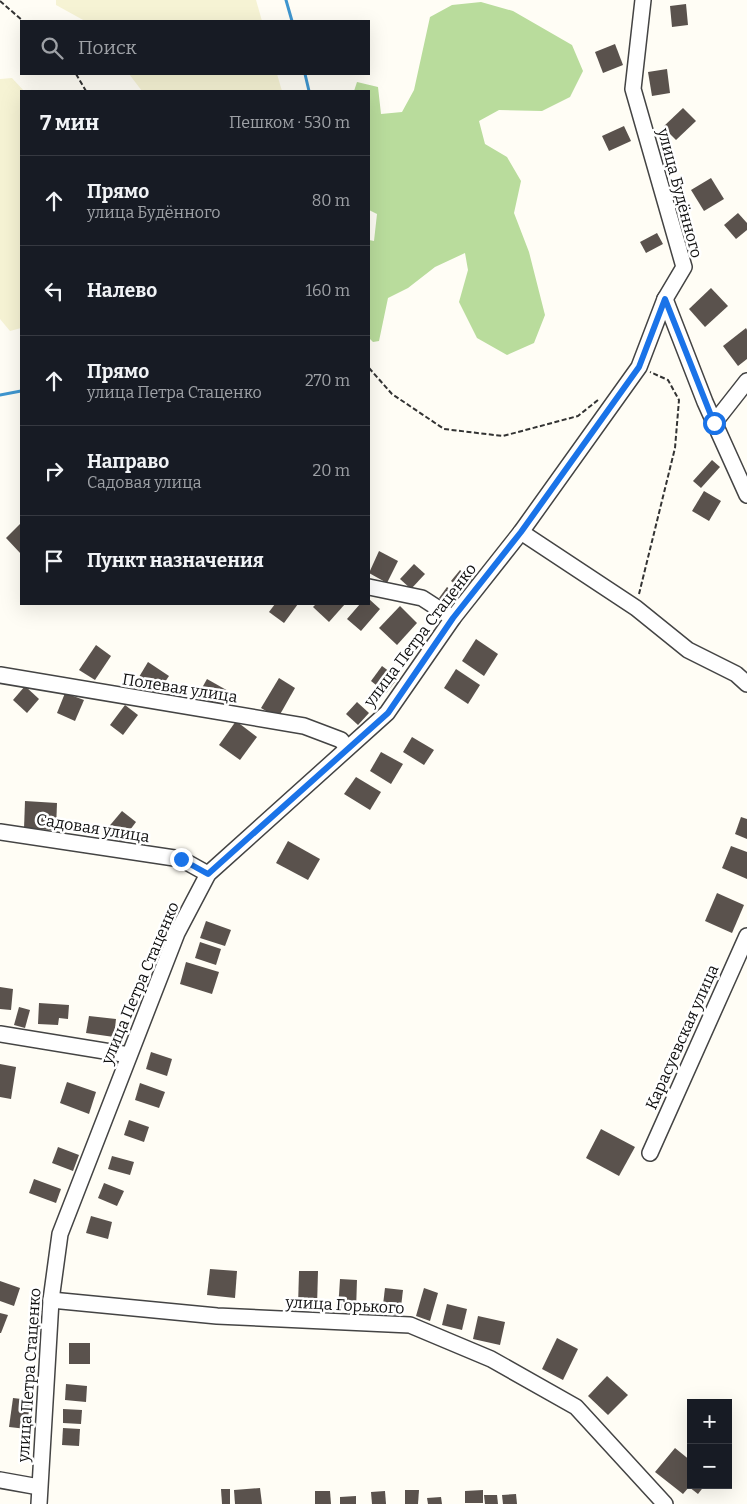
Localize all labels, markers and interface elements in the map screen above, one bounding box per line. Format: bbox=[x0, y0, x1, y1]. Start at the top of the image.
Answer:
search box bbox=[20, 20, 370, 75]
icon: search bbox=[38, 34, 66, 62]
text: Поиск bbox=[78, 36, 137, 59]
text: 7 мин bbox=[40, 110, 99, 136]
text: Пешком · 530 m bbox=[229, 113, 350, 132]
street label: улица Будённого bbox=[653, 125, 706, 260]
text: Прямо bbox=[87, 180, 149, 203]
icon: ahead bbox=[40, 187, 68, 215]
text: 80 m bbox=[312, 191, 350, 210]
text: улица Будённого bbox=[87, 203, 220, 222]
icon: left bbox=[40, 277, 68, 305]
text: Налево bbox=[87, 279, 157, 302]
text: 160 m bbox=[305, 281, 350, 300]
text: Прямо bbox=[87, 360, 149, 383]
icon: ahead bbox=[40, 367, 68, 395]
text: 270 m bbox=[305, 371, 350, 390]
text: улица Петра Стаценко bbox=[87, 383, 262, 402]
route start bbox=[703, 412, 726, 435]
text: Направо bbox=[87, 450, 169, 473]
icon: right bbox=[40, 457, 68, 485]
text: 20 m bbox=[313, 461, 350, 480]
text: Садовая улица bbox=[87, 473, 201, 492]
icon: arrive bbox=[40, 547, 68, 575]
text: Пункт назначения bbox=[87, 549, 264, 572]
street label: улица Петра Стаценко bbox=[359, 560, 480, 711]
street label: Полевая улица bbox=[121, 670, 239, 707]
street label: Садовая улица bbox=[35, 810, 151, 846]
route end bbox=[170, 848, 193, 871]
street label: улица Петра Стаценко bbox=[97, 899, 183, 1068]
street label: Карасуевская улица bbox=[641, 961, 723, 1112]
street label: улица Петра Стаценко bbox=[13, 1287, 45, 1464]
street label: улица Горького bbox=[284, 1292, 405, 1318]
map controls bbox=[687, 1399, 732, 1489]
button: + bbox=[687, 1399, 732, 1444]
button: − bbox=[687, 1444, 732, 1489]

